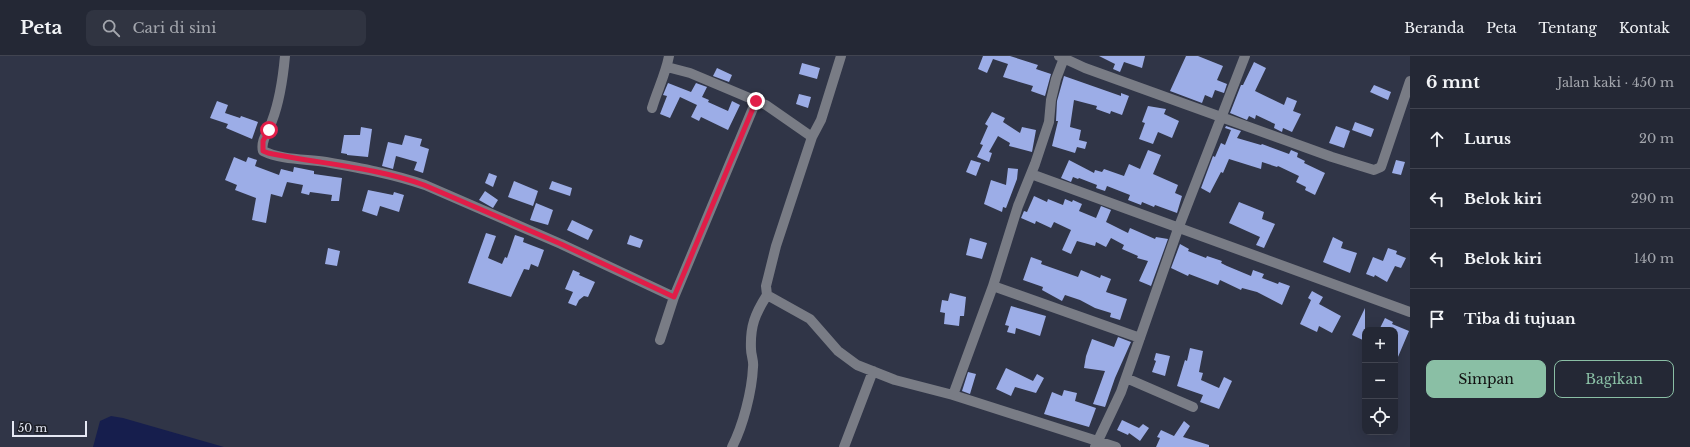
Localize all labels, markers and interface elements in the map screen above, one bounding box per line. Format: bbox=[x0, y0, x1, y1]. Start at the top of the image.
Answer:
search box bbox=[86, 10, 366, 46]
text: Peta bbox=[20, 16, 62, 39]
icon: search bbox=[100, 17, 122, 39]
text: Cari di sini bbox=[132, 18, 216, 37]
text: Beranda bbox=[1404, 19, 1464, 37]
text: Peta bbox=[1486, 19, 1517, 37]
text: Tentang bbox=[1539, 19, 1597, 37]
text: Kontak bbox=[1619, 19, 1670, 37]
text: 6 mnt bbox=[1426, 72, 1480, 93]
text: Jalan kaki · 450 m bbox=[1557, 74, 1674, 91]
route end bbox=[747, 92, 765, 110]
route start bbox=[260, 121, 278, 139]
icon: ahead bbox=[1426, 128, 1448, 150]
text: Lurus bbox=[1464, 129, 1511, 148]
text: 20 m bbox=[1639, 130, 1674, 147]
icon: left bbox=[1426, 188, 1448, 210]
text: Belok kiri bbox=[1464, 189, 1542, 208]
text: 290 m bbox=[1631, 190, 1674, 207]
icon: left bbox=[1426, 248, 1448, 270]
text: Belok kiri bbox=[1464, 249, 1542, 268]
text: 140 m bbox=[1634, 250, 1674, 267]
icon: arrive bbox=[1426, 308, 1448, 330]
text: Tiba di tujuan bbox=[1464, 309, 1576, 328]
map controls bbox=[1362, 327, 1398, 435]
button: + bbox=[1362, 327, 1398, 363]
button: Simpan bbox=[1426, 360, 1546, 398]
button: Bagikan bbox=[1554, 360, 1674, 398]
button: − bbox=[1362, 363, 1398, 399]
button: locate bbox=[1362, 399, 1398, 435]
scale bar bbox=[12, 419, 87, 438]
text: 50 m bbox=[18, 421, 47, 435]

